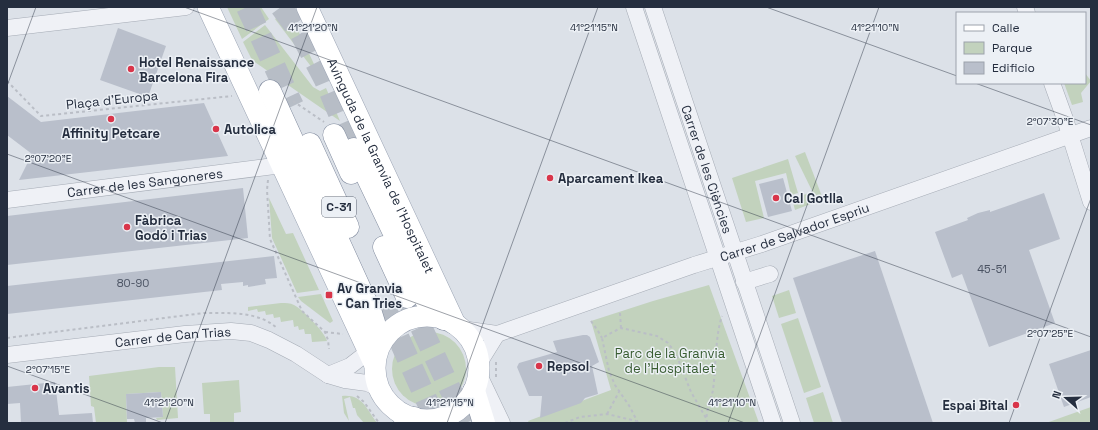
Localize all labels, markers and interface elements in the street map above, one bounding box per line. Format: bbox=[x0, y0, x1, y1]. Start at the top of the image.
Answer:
legend bbox=[956, 12, 1086, 84]
text: Calle bbox=[992, 20, 1020, 36]
text: 41°21'20"N bbox=[288, 21, 338, 34]
text: 41°21'15"N bbox=[570, 21, 618, 34]
text: 41°21'10"N bbox=[851, 21, 899, 34]
text: Parque bbox=[992, 40, 1032, 56]
place label: Hotel Renaissance Barcelona Fira bbox=[139, 54, 254, 86]
street label: Avinguda de la Granvia de l'Hospitalet bbox=[323, 55, 439, 276]
text: Edificio bbox=[992, 60, 1035, 76]
marker: Hotel Renaissance Barcelona Fira bbox=[126, 64, 136, 74]
street label: Plaça d'Europa bbox=[65, 87, 159, 113]
street label: Carrer de les Ciències bbox=[678, 103, 737, 236]
marker: Affinity Petcare bbox=[106, 114, 116, 124]
text: 2°07'30"E bbox=[1027, 115, 1074, 128]
place label: Autolica bbox=[224, 121, 276, 138]
marker: Autolica bbox=[211, 124, 221, 134]
place label: Affinity Petcare bbox=[62, 125, 160, 142]
text: 2°07'20"E bbox=[25, 152, 72, 165]
street label: Carrer de les Sangoneres bbox=[66, 164, 224, 201]
place label: Aparcament Ikea bbox=[558, 170, 664, 187]
marker: Aparcament Ikea bbox=[545, 173, 555, 183]
place label: Cal Gotlla bbox=[784, 190, 844, 207]
marker: Cal Gotlla bbox=[771, 193, 781, 203]
road number: C-31 bbox=[322, 197, 356, 217]
street label: Carrer de Salvador Espriu bbox=[718, 198, 872, 265]
place label: Fàbrica Godó i Trias bbox=[135, 212, 207, 244]
marker: Fàbrica Godó i Trias bbox=[122, 222, 132, 232]
house number: 45-51 bbox=[977, 262, 1007, 276]
house number: 80-90 bbox=[117, 276, 149, 290]
place label: Av Granvia - Can Tries bbox=[337, 280, 403, 312]
marker: Av Granvia - Can Tries bbox=[324, 290, 334, 300]
street label: Carrer de Can Trias bbox=[114, 323, 232, 351]
text: 2°07'25"E bbox=[1027, 327, 1073, 340]
park label: Parc de la Granvia de l'Hospitalet bbox=[615, 345, 726, 377]
place label: Repsol bbox=[547, 358, 589, 375]
marker: Repsol bbox=[534, 361, 544, 371]
text: 2°07'15"E bbox=[26, 363, 71, 376]
north arrow bbox=[1046, 378, 1086, 418]
place label: Avantis bbox=[43, 380, 90, 397]
marker: Avantis bbox=[30, 383, 40, 393]
text: N bbox=[1049, 389, 1064, 400]
text: 41°21'20"N bbox=[144, 396, 194, 409]
text: 41°21'15"N bbox=[426, 396, 474, 409]
text: 41°21'10"N bbox=[708, 396, 756, 409]
place label: Espai Bital bbox=[942, 397, 1008, 414]
marker: Espai Bital bbox=[1011, 400, 1021, 410]

